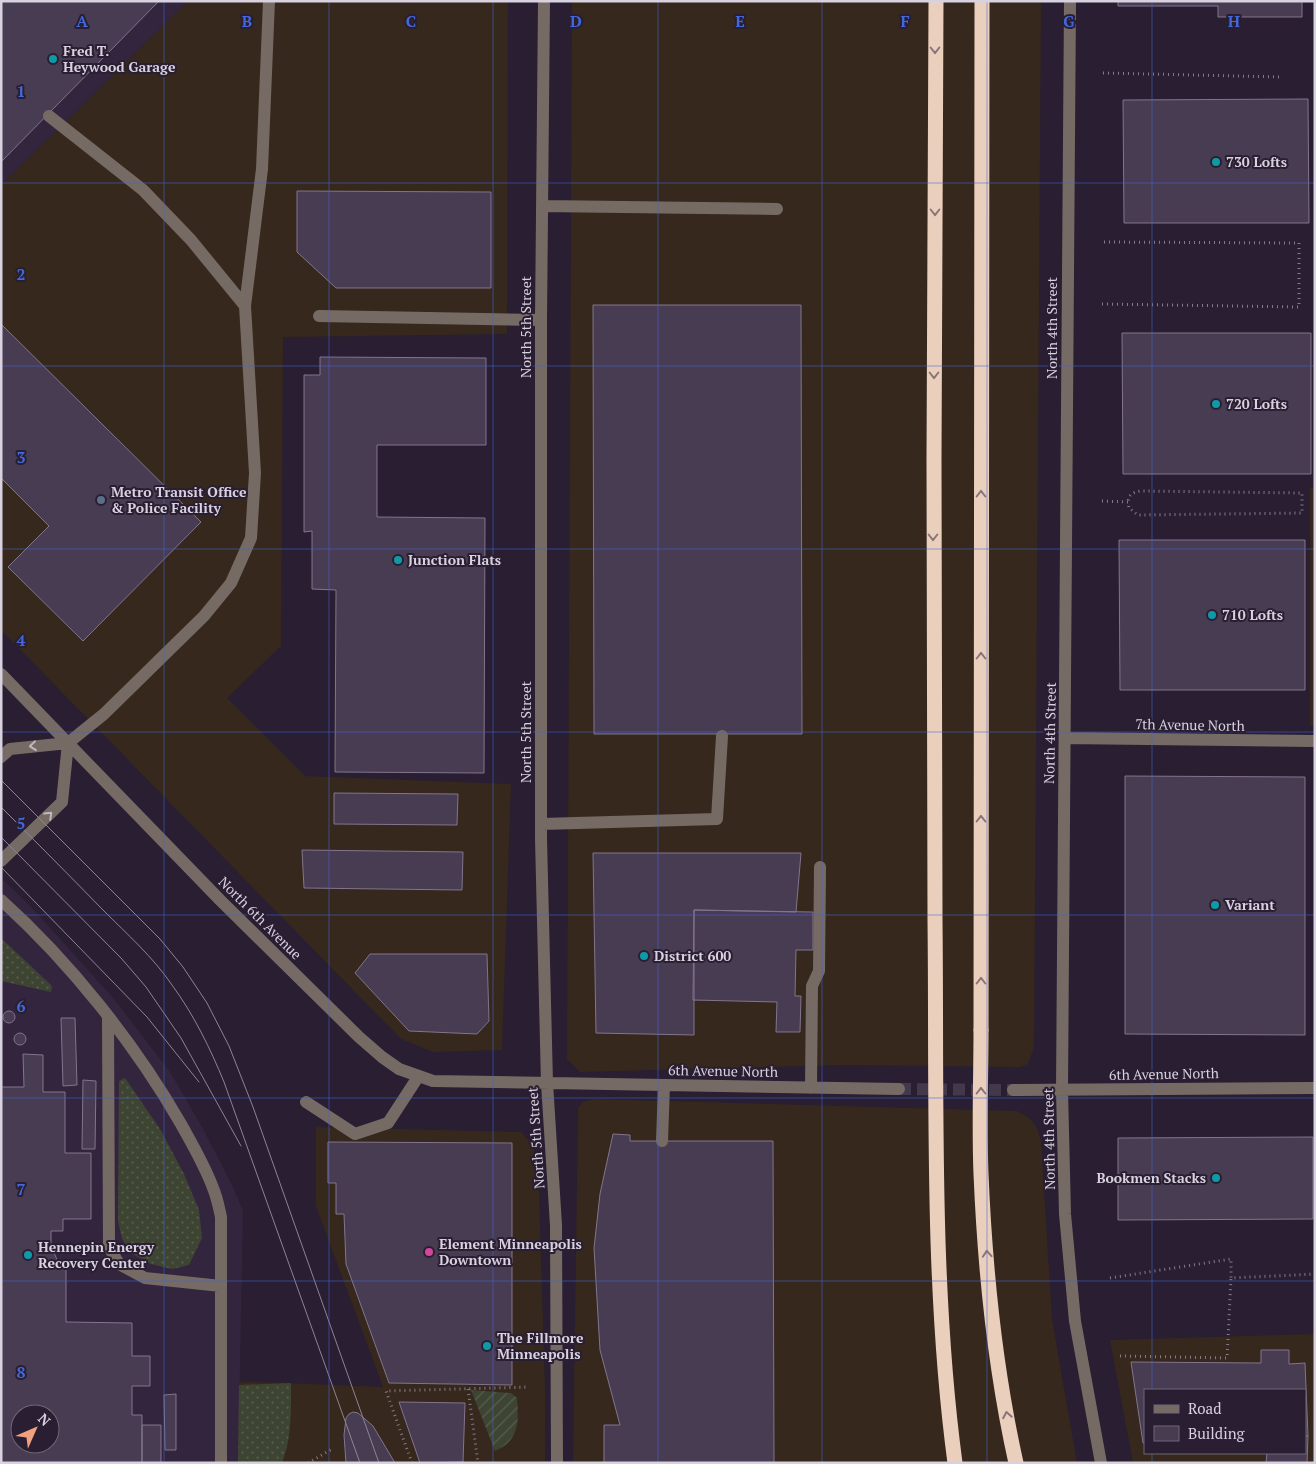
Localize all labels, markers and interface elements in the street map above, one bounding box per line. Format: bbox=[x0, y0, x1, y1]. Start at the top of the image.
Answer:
text: A bbox=[76, 10, 88, 32]
text: B bbox=[242, 10, 252, 32]
text: C bbox=[406, 10, 416, 32]
text: D bbox=[570, 10, 582, 32]
text: E bbox=[735, 10, 745, 32]
text: F bbox=[900, 10, 910, 32]
text: G bbox=[1063, 10, 1075, 32]
text: H bbox=[1228, 10, 1240, 32]
place label: Fred T. Heywood Garage bbox=[63, 41, 176, 76]
one-way arrow bbox=[930, 46, 940, 54]
marker: Fred T. Heywood Garage bbox=[47, 53, 59, 65]
text: 1 bbox=[16, 80, 26, 102]
place label: 730 Lofts bbox=[1226, 152, 1287, 171]
marker: 730 Lofts bbox=[1210, 156, 1222, 168]
one-way arrow bbox=[930, 209, 940, 217]
text: 2 bbox=[16, 263, 26, 285]
street label: North 5th Street bbox=[516, 275, 535, 378]
street label: North 4th Street bbox=[1042, 276, 1061, 379]
one-way arrow bbox=[929, 372, 939, 379]
place label: 720 Lofts bbox=[1226, 394, 1287, 413]
marker: 720 Lofts bbox=[1210, 398, 1222, 410]
text: 3 bbox=[16, 446, 26, 468]
place label: Metro Transit Office & Police Facility bbox=[111, 482, 247, 517]
one-way arrow bbox=[976, 489, 986, 497]
marker: Metro Transit Office & Police Facility bbox=[95, 494, 107, 506]
one-way arrow bbox=[928, 534, 938, 542]
place label: Junction Flats bbox=[408, 550, 501, 569]
marker: Junction Flats bbox=[392, 554, 404, 566]
place label: 710 Lofts bbox=[1222, 605, 1283, 624]
marker: 710 Lofts bbox=[1206, 609, 1218, 621]
text: 4 bbox=[16, 629, 26, 651]
one-way arrow bbox=[976, 652, 986, 660]
street label: North 5th Street bbox=[516, 680, 535, 783]
street label: North 4th Street bbox=[1039, 681, 1060, 784]
street label: 7th Avenue North bbox=[1135, 714, 1245, 735]
one-way arrow bbox=[29, 740, 37, 751]
text: 5 bbox=[16, 812, 26, 834]
one-way arrow bbox=[43, 812, 52, 821]
one-way arrow bbox=[976, 814, 986, 822]
street label: North 6th Avenue bbox=[215, 872, 306, 963]
place label: Variant bbox=[1225, 895, 1275, 914]
marker: Variant bbox=[1209, 899, 1221, 911]
place label: District 600 bbox=[654, 946, 731, 965]
marker: District 600 bbox=[638, 950, 650, 962]
one-way arrow bbox=[976, 977, 986, 984]
text: 6 bbox=[16, 995, 26, 1017]
street label: 6th Avenue North bbox=[668, 1060, 778, 1081]
street label: 6th Avenue North bbox=[1109, 1063, 1219, 1084]
street label: North 5th Street bbox=[522, 1086, 549, 1189]
one-way arrow bbox=[976, 1087, 986, 1095]
street label: North 4th Street bbox=[1038, 1087, 1059, 1190]
place label: Bookmen Stacks bbox=[1096, 1168, 1206, 1187]
marker: Bookmen Stacks bbox=[1210, 1172, 1222, 1184]
text: 7 bbox=[16, 1178, 26, 1200]
place label: Element Minneapolis Downtown bbox=[439, 1234, 582, 1269]
place label: Hennepin Energy Recovery Center bbox=[38, 1237, 155, 1272]
marker: Element Minneapolis Downtown bbox=[423, 1246, 435, 1258]
marker: Hennepin Energy Recovery Center bbox=[22, 1249, 34, 1261]
one-way arrow bbox=[982, 1249, 993, 1257]
place label: The Fillmore Minneapolis bbox=[497, 1328, 584, 1363]
marker: The Fillmore Minneapolis bbox=[481, 1340, 493, 1352]
text: 8 bbox=[16, 1361, 26, 1383]
legend bbox=[1144, 1389, 1306, 1454]
text: Road bbox=[1188, 1398, 1221, 1418]
north arrow bbox=[10, 1404, 60, 1454]
text: N bbox=[34, 1409, 55, 1430]
one-way arrow bbox=[1002, 1411, 1012, 1419]
text: Building bbox=[1188, 1423, 1246, 1443]

